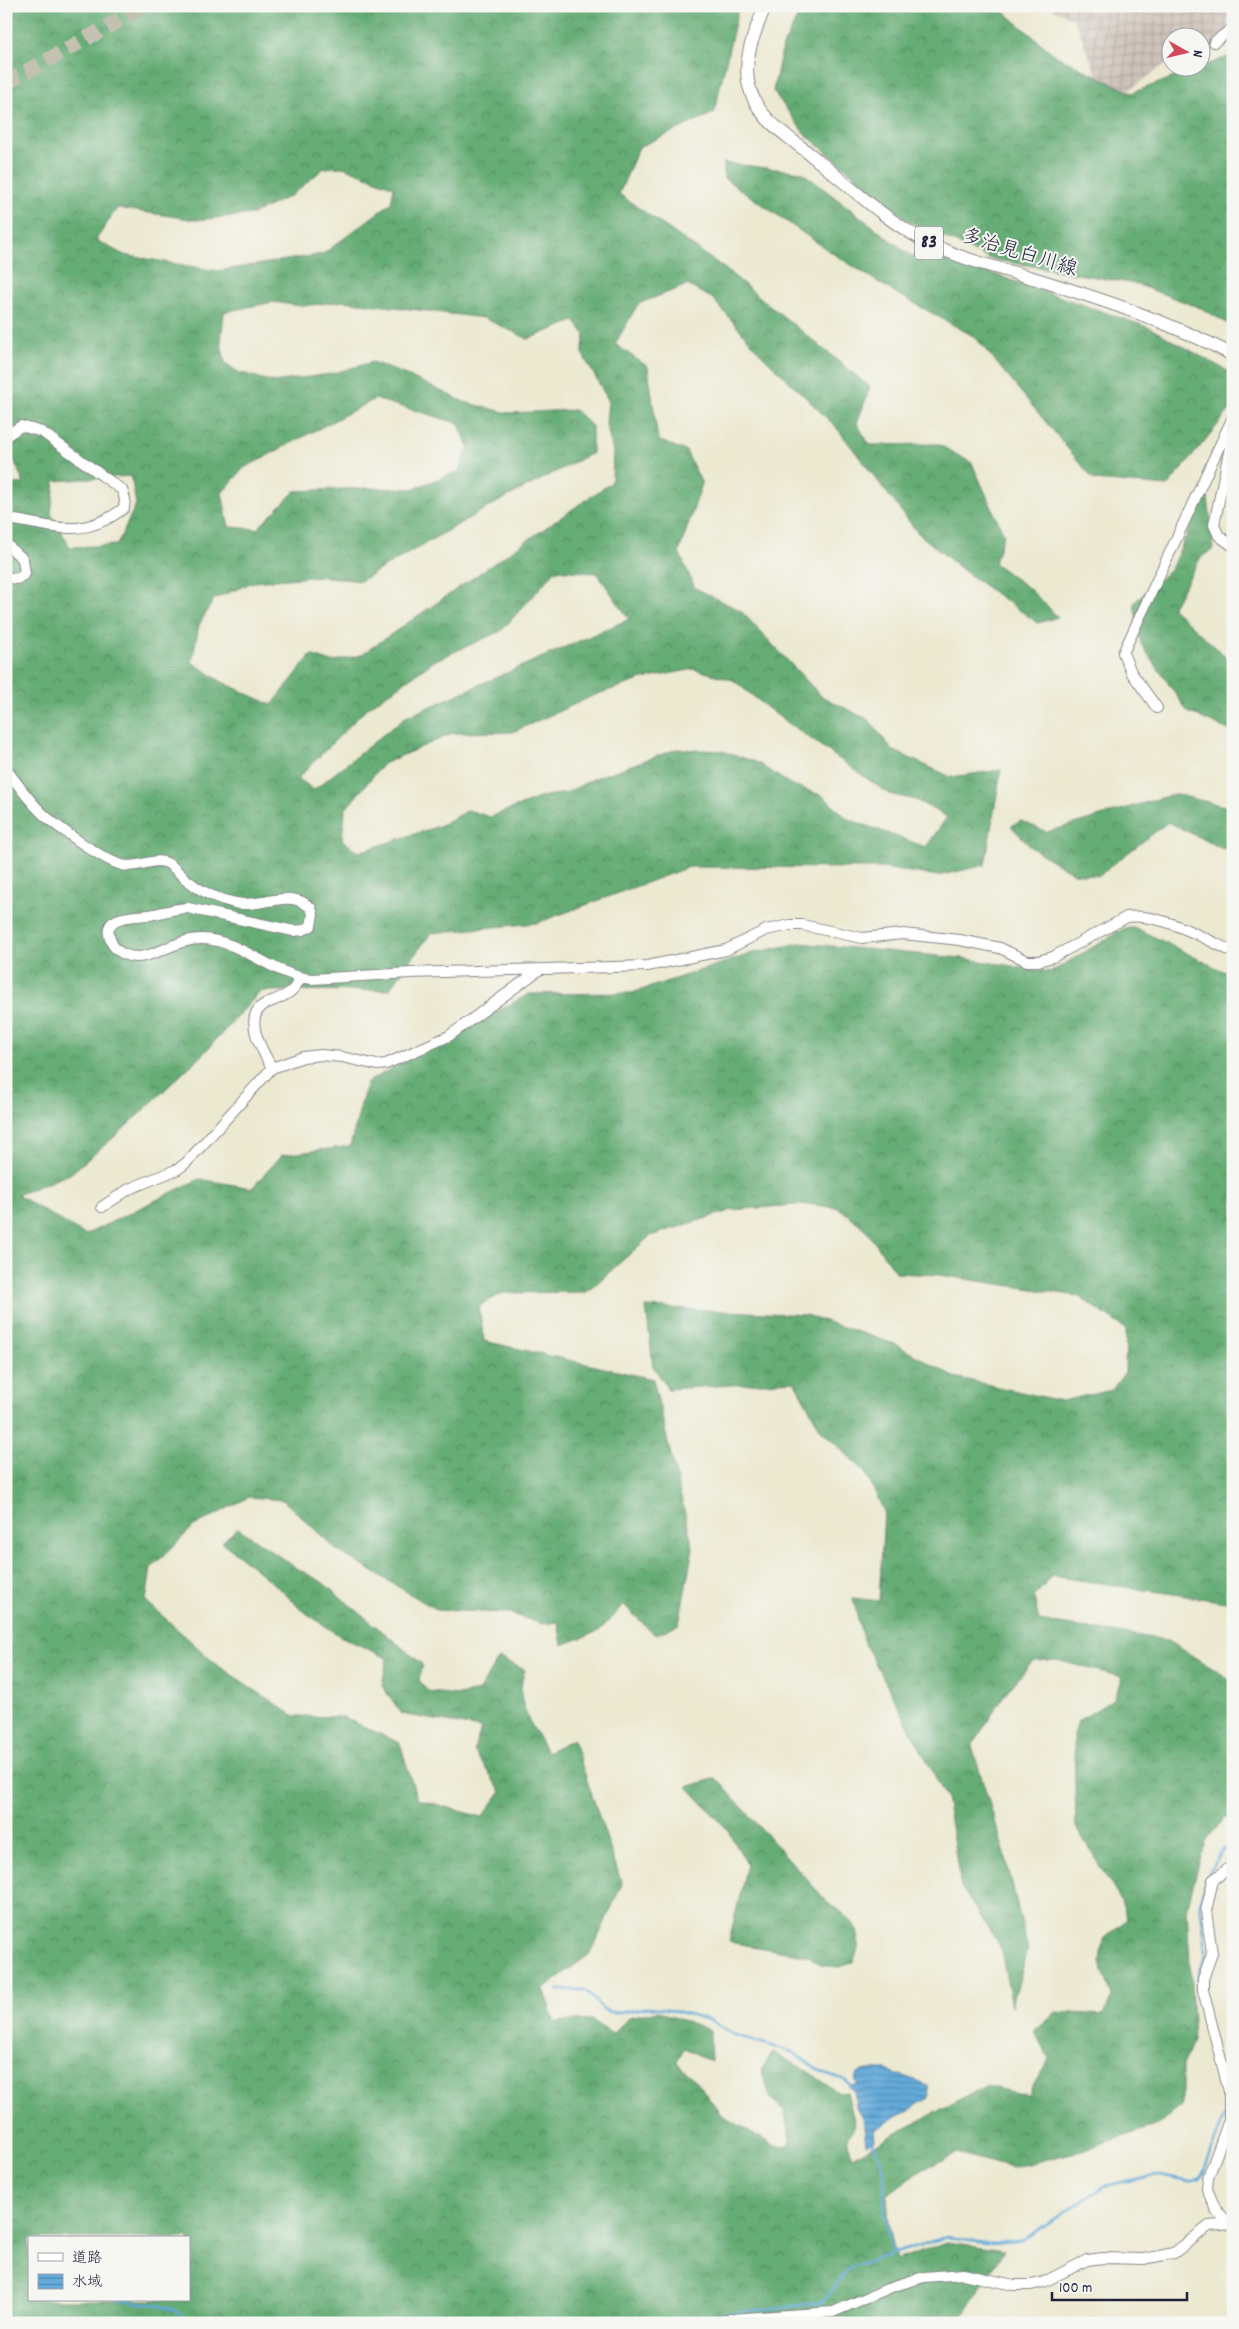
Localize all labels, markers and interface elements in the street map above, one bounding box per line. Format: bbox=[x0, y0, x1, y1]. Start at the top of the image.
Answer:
north arrow bbox=[1162, 28, 1212, 78]
text: N bbox=[1186, 49, 1207, 58]
street label: 多治見白川線 bbox=[958, 223, 1080, 285]
road number: 83 bbox=[915, 227, 943, 260]
legend bbox=[28, 2236, 190, 2302]
text: 道路 bbox=[72, 2248, 102, 2270]
scale bar bbox=[1052, 2269, 1186, 2301]
text: 水域 bbox=[72, 2272, 102, 2294]
text: 100 m bbox=[1059, 2278, 1092, 2300]

